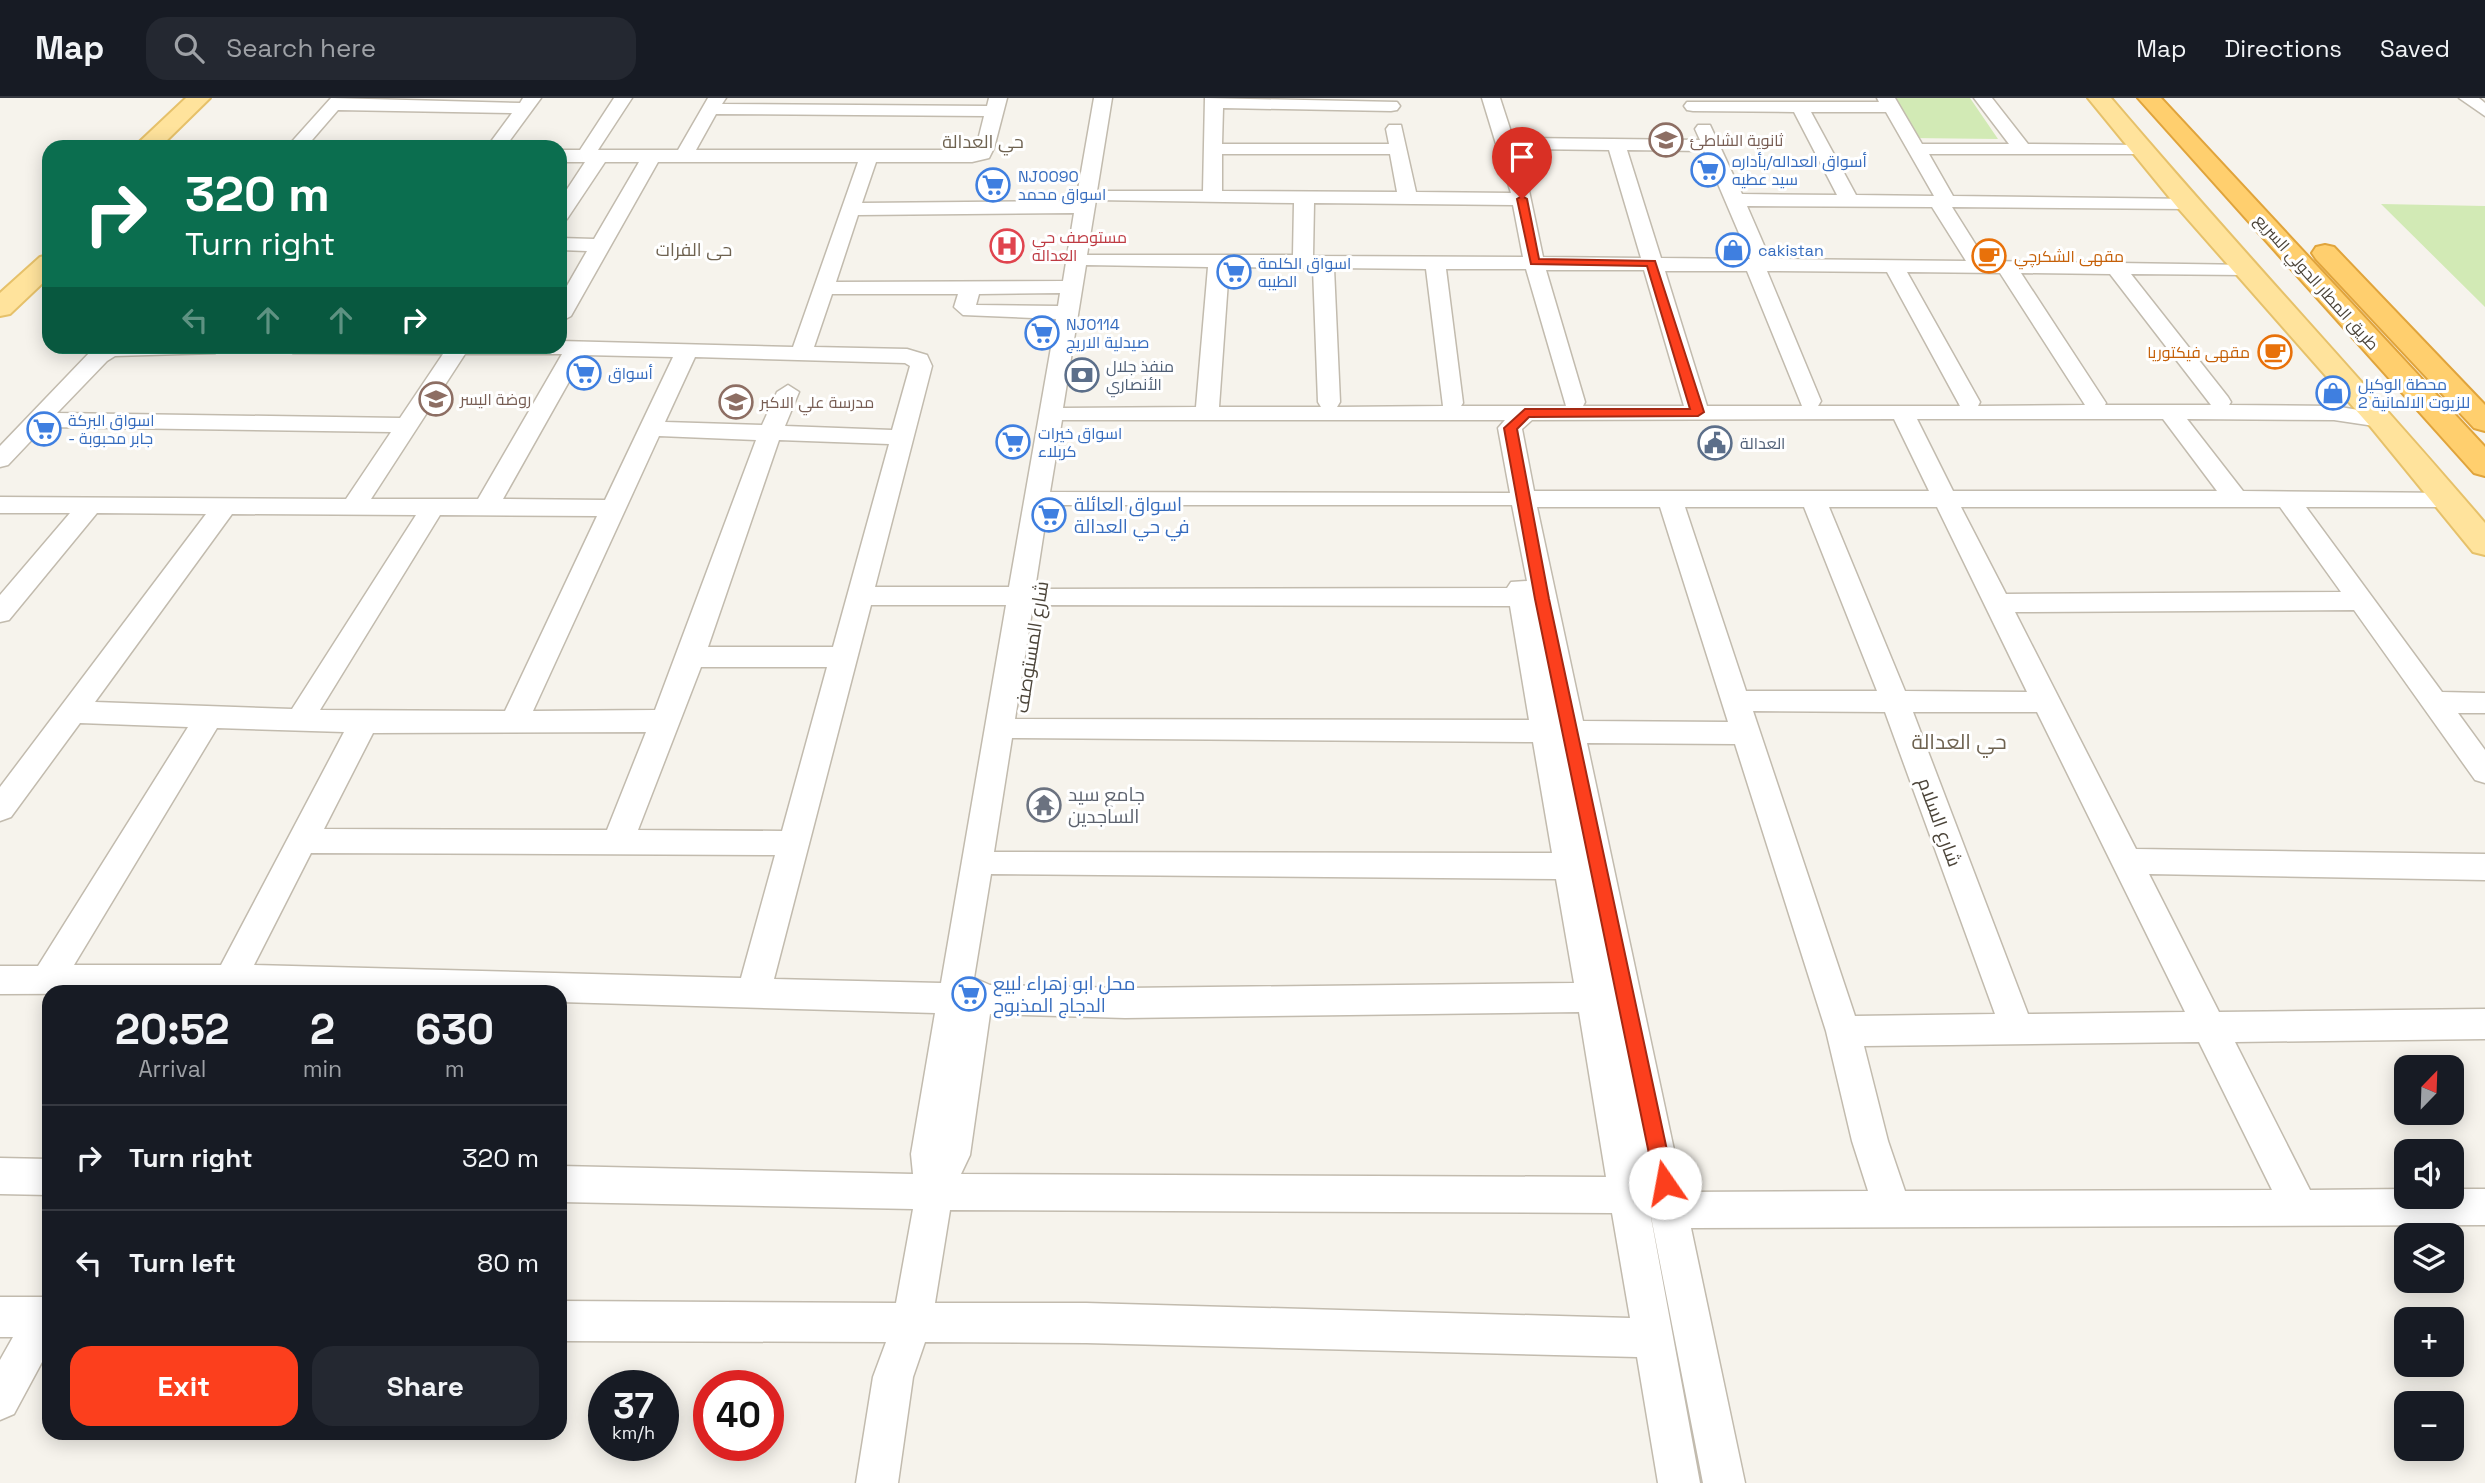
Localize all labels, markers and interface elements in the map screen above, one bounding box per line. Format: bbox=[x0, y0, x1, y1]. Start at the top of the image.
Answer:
search box bbox=[146, 17, 636, 80]
text: Map bbox=[35, 27, 104, 69]
icon: search bbox=[170, 29, 208, 67]
text: Search here bbox=[226, 31, 376, 65]
text: Map bbox=[2136, 33, 2186, 64]
text: Directions bbox=[2224, 33, 2342, 64]
text: Saved bbox=[2380, 33, 2450, 64]
school or university icon: ثانوية الشاطئ bbox=[1647, 121, 1685, 159]
pin bbox=[1492, 127, 1552, 199]
district label: حي العدالة bbox=[942, 130, 1024, 156]
place label: ثانوية الشاطئ bbox=[1690, 130, 1784, 151]
icon: arrive bbox=[1503, 138, 1541, 176]
supermarket icon: أسواق العداله/بأداره سيد عطيه bbox=[1689, 151, 1727, 189]
place label: أسواق العداله/بأداره سيد عطيه bbox=[1732, 151, 1867, 190]
text: 320 m bbox=[185, 163, 330, 225]
supermarket icon: NJ0090 اسواق محمد bbox=[974, 166, 1012, 204]
place label: NJ0090 اسواق محمد bbox=[1018, 166, 1106, 205]
icon: right bbox=[70, 168, 161, 259]
street label: طريق المطار الحولي السريع bbox=[2248, 210, 2383, 357]
text: Turn right bbox=[185, 224, 335, 264]
hospital icon: مستوصف حي العداله bbox=[988, 227, 1026, 265]
place label: مستوصف حي العداله bbox=[1032, 227, 1127, 266]
shop icon: cakistan bbox=[1714, 231, 1752, 269]
cafe icon: مقهى الشكرچي bbox=[1970, 237, 2008, 275]
district label: حی الفرات bbox=[656, 238, 732, 261]
place label: cakistan bbox=[1758, 240, 1824, 261]
place label: مقهى الشكرچي bbox=[2014, 246, 2124, 270]
supermarket icon: اسواق الكلمة الطيبه bbox=[1215, 253, 1253, 291]
place label: اسواق الكلمة الطيبه bbox=[1258, 253, 1351, 292]
icon: left bbox=[176, 301, 214, 339]
icon: ahead bbox=[249, 301, 287, 339]
icon: ahead bbox=[322, 301, 360, 339]
icon: right bbox=[395, 301, 433, 339]
supermarket icon: NJ0114 صيدلية الاريج bbox=[1023, 314, 1061, 352]
place label: NJ0114 صيدلية الاريج bbox=[1066, 314, 1149, 354]
cafe icon: مقهى فيكتوريا bbox=[2256, 333, 2294, 371]
place label: مقهى فيكتوريا bbox=[2147, 342, 2250, 363]
supermarket icon: أسواق bbox=[565, 354, 603, 392]
bank icon: منفذ جلال الأنصاري bbox=[1063, 356, 1101, 394]
place label: منفذ جلال الأنصاري bbox=[1106, 356, 1174, 398]
place label: أسواق bbox=[608, 363, 653, 384]
shop icon: محطة الوكيل للزيوت الالمانية 2 bbox=[2314, 374, 2352, 412]
place label: محطة الوكيل للزيوت الالمانية 2 bbox=[2358, 374, 2470, 413]
school or university icon: روضة اليسر bbox=[417, 380, 455, 418]
school or university icon: مدرسة علي الاكبر bbox=[717, 383, 755, 421]
place label: روضة اليسر bbox=[459, 389, 531, 410]
place label: مدرسة علي الاكبر bbox=[759, 392, 874, 416]
supermarket icon: اسواق البركة - جابر محبوبة bbox=[25, 410, 63, 448]
place label: اسواق البركة - جابر محبوبة bbox=[68, 410, 154, 449]
supermarket icon: اسواق خيرات كربلاء bbox=[994, 423, 1032, 461]
place label: اسواق خيرات كربلاء bbox=[1038, 423, 1122, 462]
public building icon: العدالة bbox=[1696, 424, 1734, 462]
place label: العدالة bbox=[1740, 433, 1785, 454]
place label: اسواق العائلة في حي العدالة bbox=[1074, 492, 1190, 541]
supermarket icon: اسواق العائلة في حي العدالة bbox=[1030, 496, 1068, 534]
street label: شارع المستوصف bbox=[1009, 579, 1055, 715]
district label: حي العدالة bbox=[1911, 728, 2007, 758]
street label: شارع السلام bbox=[1911, 774, 1967, 870]
place label: جامع سيد الساجدين bbox=[1068, 782, 1145, 829]
temple icon: جامع سيد الساجدين bbox=[1025, 786, 1063, 824]
place label: محل ابو زهراء لبيع الدجاج المذبوح bbox=[993, 971, 1135, 1019]
supermarket icon: محل ابو زهراء لبيع الدجاج المذبوح bbox=[950, 975, 988, 1013]
text: 20:52 bbox=[115, 1003, 230, 1056]
text: 2 bbox=[310, 1003, 335, 1056]
text: 630 bbox=[415, 1003, 494, 1056]
text: Arrival bbox=[138, 1054, 207, 1084]
text: min bbox=[303, 1054, 342, 1084]
text: m bbox=[445, 1054, 464, 1084]
north arrow bbox=[2394, 1055, 2464, 1125]
map controls bbox=[2394, 1055, 2464, 1461]
icon: right bbox=[70, 1139, 108, 1177]
button: sound bbox=[2394, 1139, 2464, 1209]
text: Turn right bbox=[129, 1141, 253, 1175]
text: 320 m bbox=[462, 1141, 539, 1175]
position arrow bbox=[1628, 1146, 1702, 1220]
button: layers bbox=[2394, 1223, 2464, 1293]
icon: left bbox=[70, 1244, 108, 1282]
text: Turn left bbox=[129, 1246, 236, 1280]
text: 80 m bbox=[477, 1246, 539, 1280]
button: + bbox=[2394, 1307, 2464, 1377]
button: Exit bbox=[70, 1346, 298, 1426]
button: Share bbox=[312, 1346, 539, 1426]
speed limit sign: 40 bbox=[693, 1370, 784, 1461]
text: 37 bbox=[613, 1384, 654, 1428]
button: − bbox=[2394, 1391, 2464, 1461]
text: km/h bbox=[612, 1421, 655, 1444]

